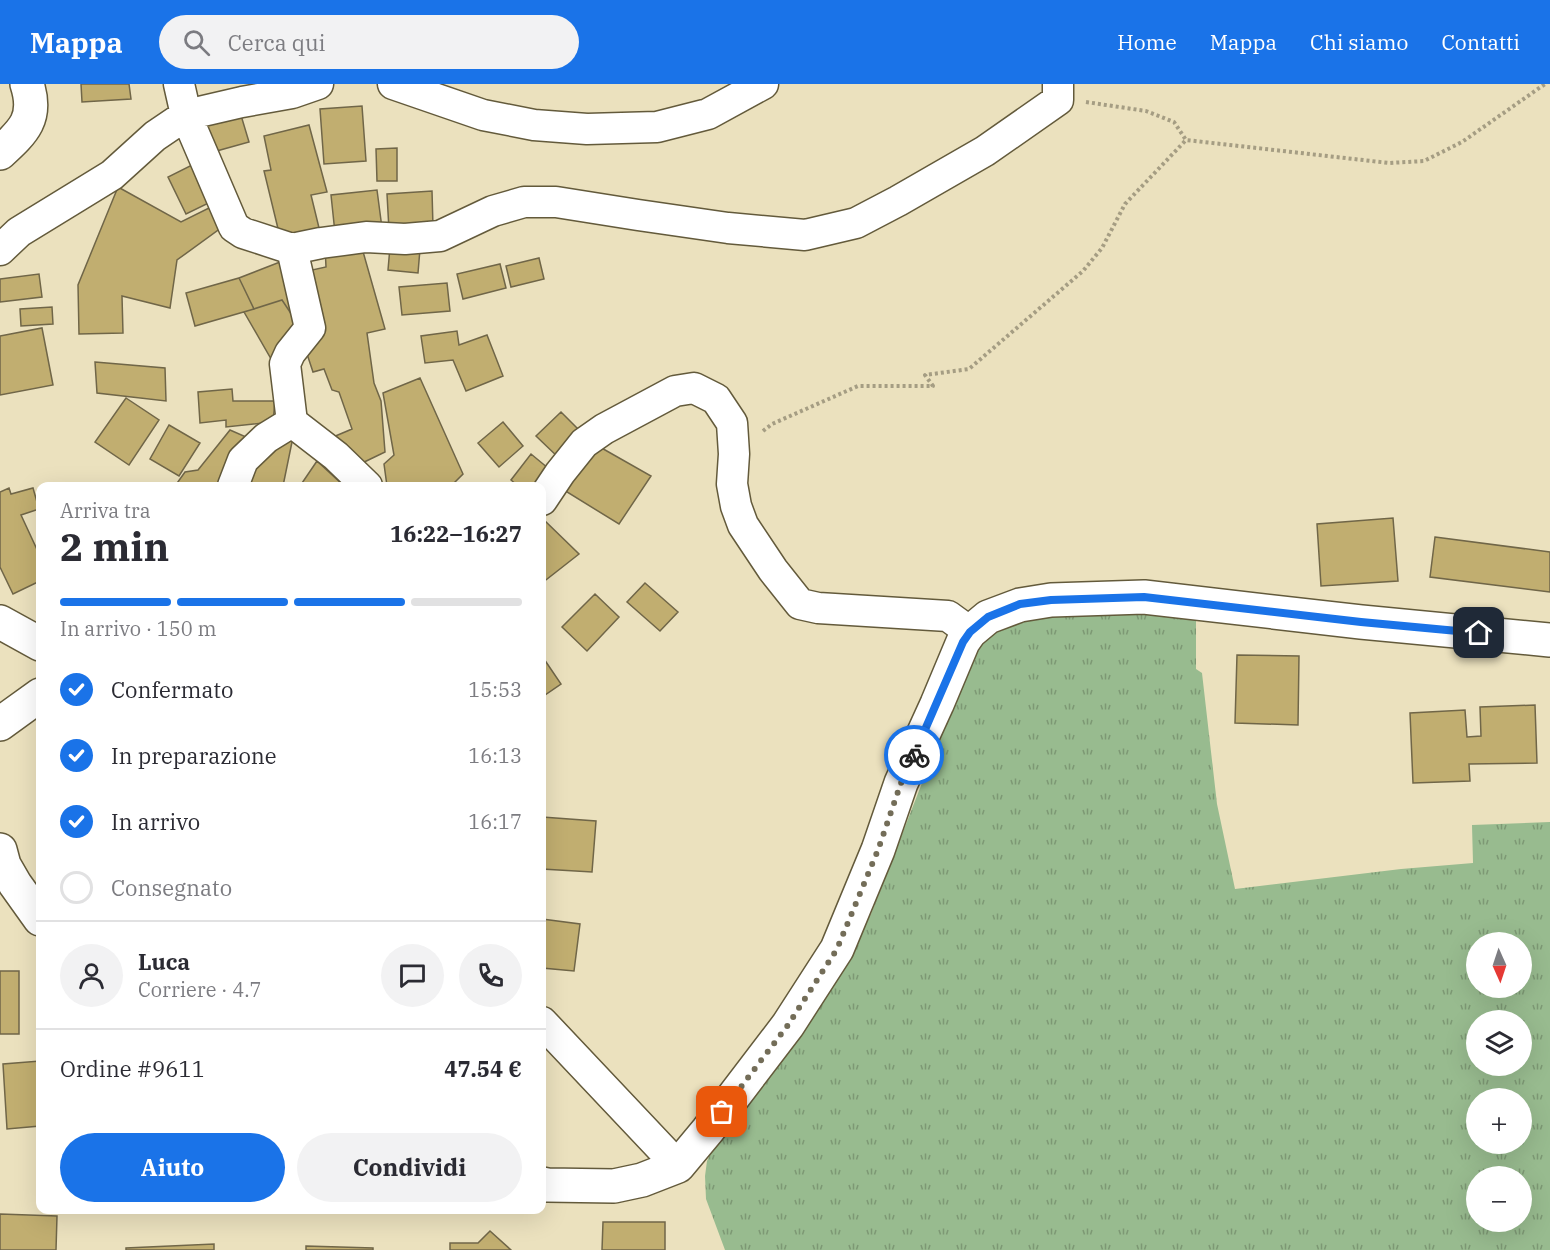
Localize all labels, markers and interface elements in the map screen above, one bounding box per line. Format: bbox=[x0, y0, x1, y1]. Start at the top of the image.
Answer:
search box bbox=[159, 15, 579, 69]
text: Mappa bbox=[30, 24, 123, 61]
icon: search bbox=[180, 26, 213, 59]
text: Cerca qui bbox=[228, 28, 326, 57]
text: Home bbox=[1117, 28, 1177, 56]
text: Mappa bbox=[1210, 28, 1277, 56]
text: Chi siamo bbox=[1310, 28, 1408, 56]
text: Contatti bbox=[1441, 28, 1520, 56]
text: Arriva tra bbox=[60, 497, 151, 524]
text: 16:22–16:27 bbox=[390, 519, 522, 548]
text: 2 min bbox=[60, 521, 169, 572]
pin bbox=[1453, 607, 1504, 658]
text: In arrivo · 150 m bbox=[60, 615, 217, 642]
icon: home bbox=[1462, 616, 1495, 649]
icon: check bbox=[60, 673, 93, 706]
text: Confermato bbox=[111, 675, 233, 704]
text: 15:53 bbox=[468, 676, 522, 703]
courier bbox=[884, 725, 944, 785]
icon: check bbox=[60, 739, 93, 772]
icon: bike bbox=[898, 739, 931, 772]
text: In preparazione bbox=[111, 741, 277, 770]
text: 16:13 bbox=[468, 742, 522, 769]
icon: check bbox=[60, 805, 93, 838]
text: In arrivo bbox=[111, 807, 200, 836]
text: 16:17 bbox=[468, 808, 522, 835]
text: Consegnato bbox=[111, 873, 232, 902]
north arrow bbox=[1466, 932, 1532, 998]
map controls bbox=[1466, 932, 1532, 1232]
button: person bbox=[60, 944, 123, 1007]
button: chat bbox=[381, 944, 444, 1007]
button: phone bbox=[459, 944, 522, 1007]
text: Luca bbox=[138, 947, 190, 976]
text: Corriere · 4.7 bbox=[138, 976, 262, 1003]
button: layers bbox=[1466, 1010, 1532, 1076]
text: Ordine #9611 bbox=[60, 1054, 205, 1083]
text: 47.54 € bbox=[444, 1054, 522, 1083]
pin bbox=[696, 1086, 747, 1137]
button: + bbox=[1466, 1088, 1532, 1154]
icon: bag bbox=[705, 1095, 738, 1128]
button: Aiuto bbox=[60, 1133, 285, 1202]
button: Condividi bbox=[297, 1133, 522, 1202]
button: − bbox=[1466, 1166, 1532, 1232]

